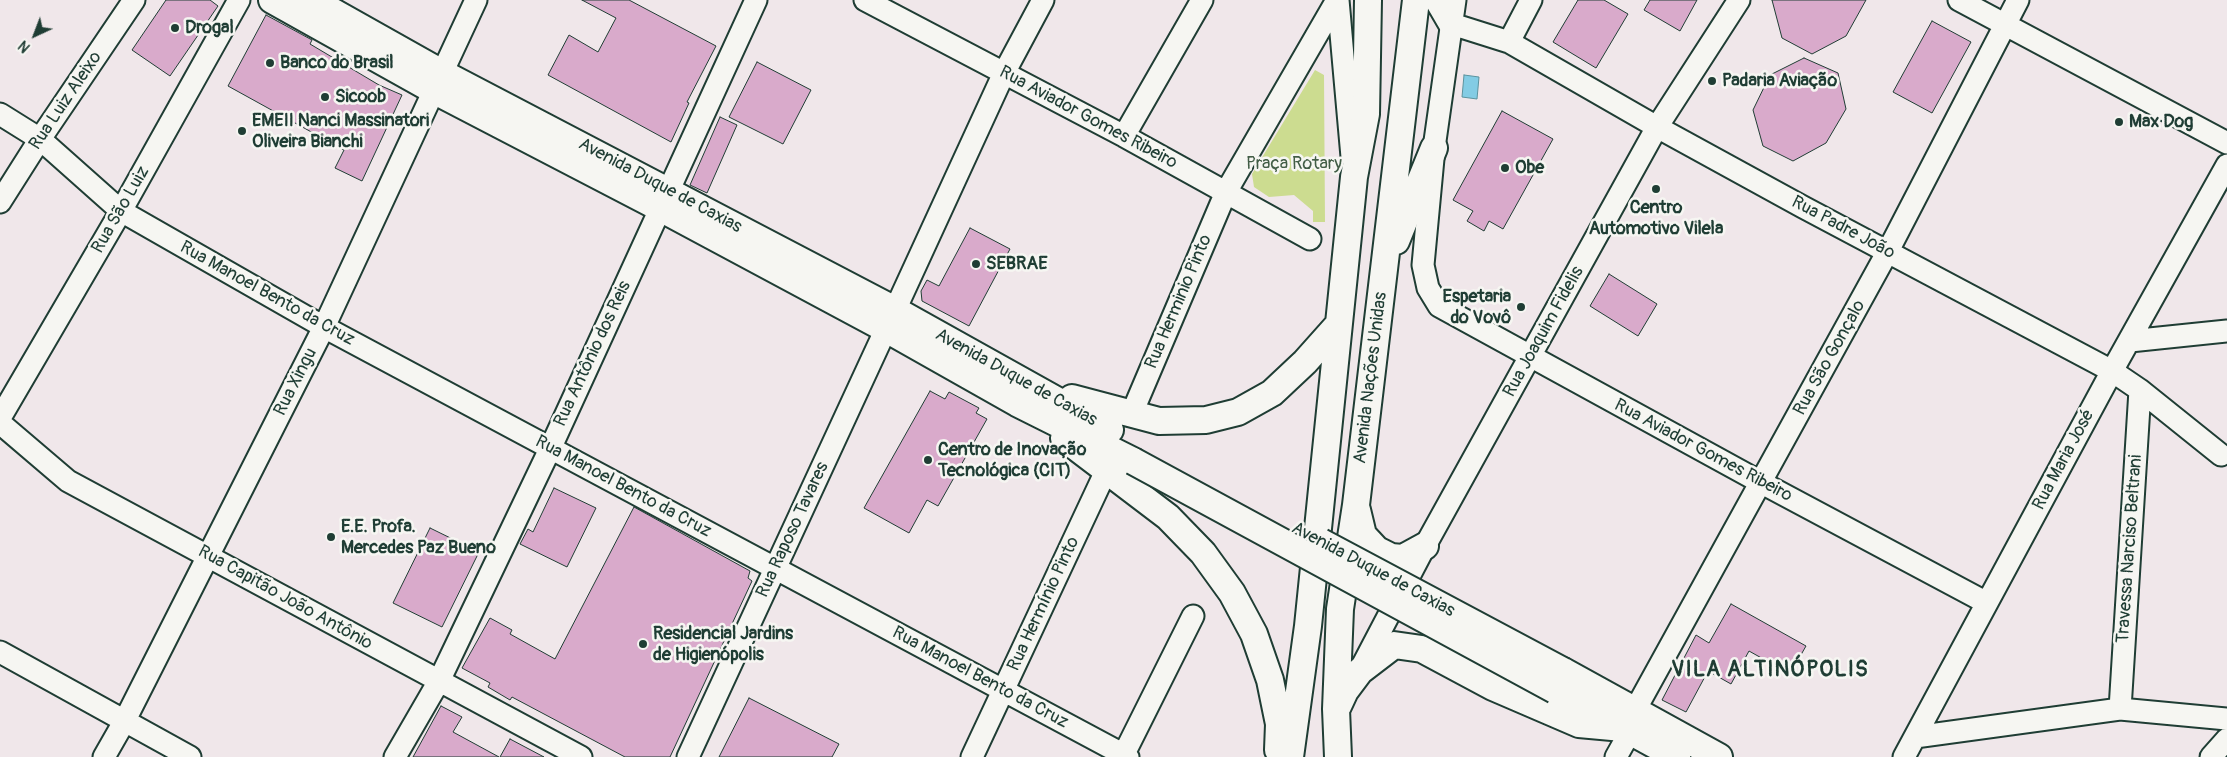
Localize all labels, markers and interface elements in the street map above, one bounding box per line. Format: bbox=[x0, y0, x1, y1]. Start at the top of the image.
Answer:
north arrow bbox=[10, 10, 60, 60]
place label: Drogal bbox=[185, 17, 234, 39]
marker: Drogal bbox=[169, 22, 181, 34]
text: N bbox=[15, 37, 34, 56]
street label: Rua Luiz Aleixo bbox=[25, 48, 107, 154]
place label: Banco do Brasil bbox=[280, 52, 393, 74]
marker: Banco do Brasil bbox=[264, 57, 276, 69]
street label: Rua Aviador Gomes Ribeiro bbox=[995, 62, 1181, 174]
place label: Padaria Aviação bbox=[1722, 70, 1837, 92]
marker: Padaria Aviação bbox=[1706, 75, 1718, 87]
place label: Sicoob bbox=[335, 86, 386, 108]
marker: Sicoob bbox=[319, 91, 331, 103]
place label: EMEII Nanci Massinatori Oliveira Bianchi bbox=[252, 110, 429, 152]
place label: Max Dog bbox=[2129, 111, 2193, 133]
marker: Max Dog bbox=[2113, 116, 2125, 128]
marker: EMEII Nanci Massinatori Oliveira Bianchi bbox=[236, 125, 248, 137]
street label: Avenida Duque de Caxias bbox=[575, 134, 745, 238]
park label: Praça Rotary bbox=[1246, 153, 1342, 175]
place label: Obe bbox=[1515, 157, 1544, 179]
marker: Obe bbox=[1499, 162, 1511, 174]
street label: Rua São Luiz bbox=[87, 163, 155, 257]
marker: Centro Automotivo Vilela bbox=[1650, 183, 1662, 195]
street label: Rua Padre João bbox=[1787, 192, 1899, 264]
place label: Centro Automotivo Vilela bbox=[1589, 197, 1723, 240]
street label: Rua Herminio Pinto bbox=[1141, 232, 1217, 372]
street label: Rua Manoel Bento da Cruz bbox=[176, 237, 358, 351]
place label: SEBRAE bbox=[986, 253, 1048, 275]
marker: SEBRAE bbox=[970, 258, 982, 270]
street label: Rua Joaquim Fidelis bbox=[1499, 263, 1589, 401]
street label: Rua Antônio dos Reis bbox=[550, 278, 636, 430]
place label: Espetaria do Vovô bbox=[1443, 286, 1511, 328]
street label: Avenida Nações Unidas bbox=[1350, 291, 1392, 465]
street label: Rua São Gonçalo bbox=[1789, 297, 1871, 419]
marker: Espetaria do Vovô bbox=[1515, 301, 1527, 313]
street label: Avenida Duque de Caxias bbox=[931, 324, 1101, 432]
street label: Rua Xingu bbox=[270, 344, 322, 420]
street label: Rua Aviador Gomes Ribeiro bbox=[1610, 395, 1796, 507]
street label: Rua Maria José bbox=[2028, 406, 2100, 514]
street label: Rua Manoel Bento da Cruz bbox=[531, 431, 715, 543]
place label: Centro de Inovação Tecnológica (CIT) bbox=[938, 439, 1086, 482]
marker: Centro de Inovação Tecnológica (CIT) bbox=[922, 454, 934, 466]
street label: Travessa Narciso Beltrani bbox=[2113, 454, 2147, 644]
street label: Rua Raposo Tavares bbox=[752, 459, 834, 601]
place label: E.E. Profa. Mercedes Paz Bueno bbox=[341, 516, 496, 558]
street label: Avenida Duque de Caxias bbox=[1288, 518, 1458, 622]
marker: E.E. Profa. Mercedes Paz Bueno bbox=[325, 531, 337, 543]
street label: Rua Hermínio Pinto bbox=[1003, 533, 1085, 675]
street label: Rua Capitão João Antônio bbox=[194, 541, 376, 655]
street label: Rua Manoel Bento da Cruz bbox=[888, 622, 1072, 734]
place label: Residencial Jardins de Higienópolis bbox=[653, 623, 793, 666]
marker: Residencial Jardins de Higienópolis bbox=[637, 638, 649, 650]
district label: VILA ALTINÓPOLIS bbox=[1669, 657, 1871, 683]

